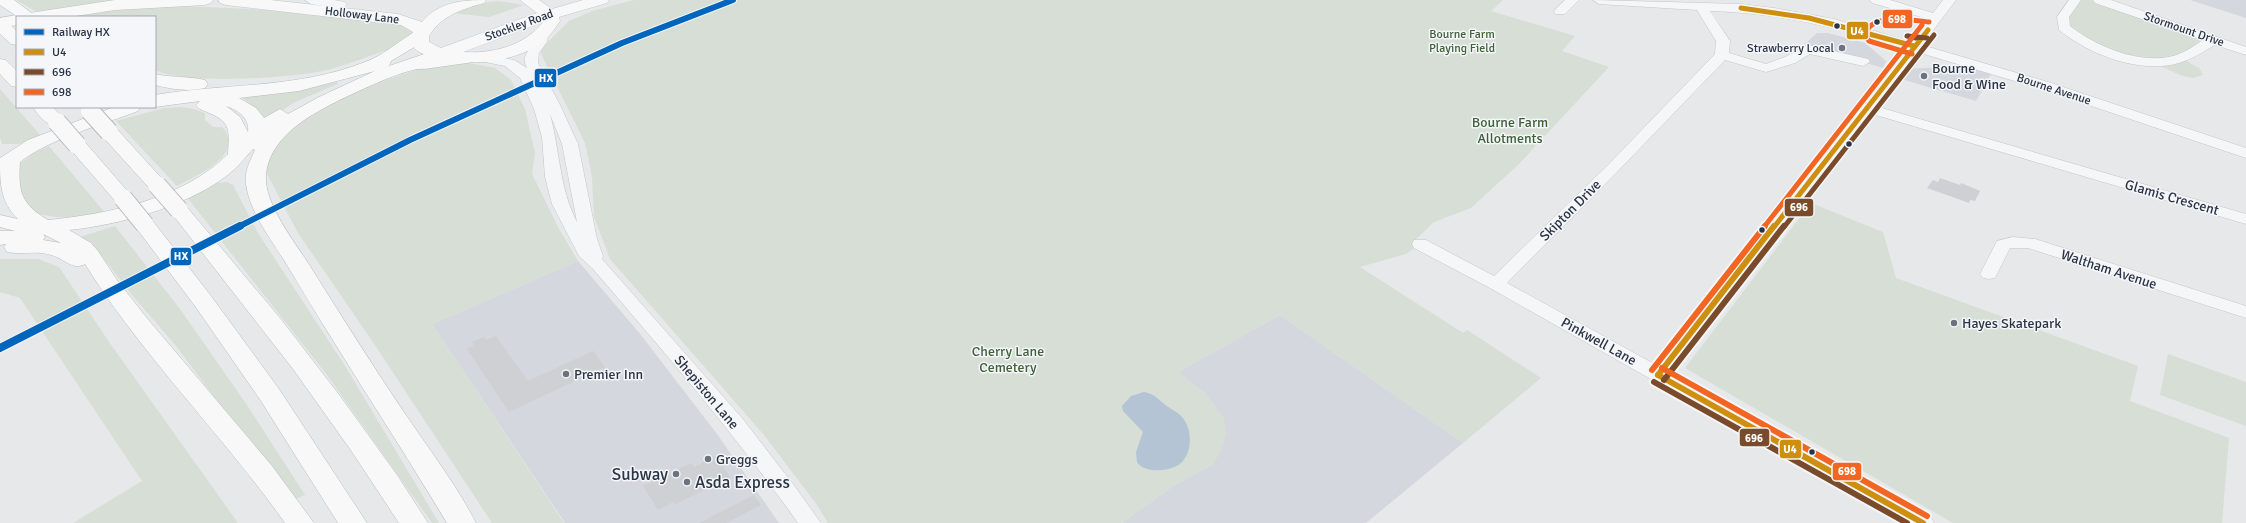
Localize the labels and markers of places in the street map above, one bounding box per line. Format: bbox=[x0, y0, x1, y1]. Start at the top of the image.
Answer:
unlabelled marker bbox=[1872, 17, 1882, 27]
unlabelled marker bbox=[1832, 21, 1842, 31]
place label: Strawberry Local bbox=[1747, 41, 1834, 56]
marker: Strawberry Local bbox=[1837, 43, 1847, 53]
place label: Bourne Food & Wine bbox=[1932, 60, 2006, 93]
marker: Bourne Food & Wine bbox=[1919, 71, 1929, 81]
unlabelled marker bbox=[1844, 139, 1854, 149]
unlabelled marker bbox=[1757, 225, 1767, 235]
place label: Hayes Skatepark bbox=[1962, 315, 2061, 332]
marker: Hayes Skatepark bbox=[1949, 318, 1959, 328]
place label: Premier Inn bbox=[574, 366, 643, 383]
marker: Premier Inn bbox=[561, 369, 571, 379]
unlabelled marker bbox=[1807, 447, 1817, 457]
place label: Greggs bbox=[716, 451, 758, 468]
marker: Greggs bbox=[703, 454, 713, 464]
place label: Subway bbox=[612, 464, 668, 485]
marker: Subway bbox=[671, 469, 681, 479]
place label: Asda Express bbox=[695, 472, 790, 493]
marker: Asda Express bbox=[682, 477, 692, 487]

